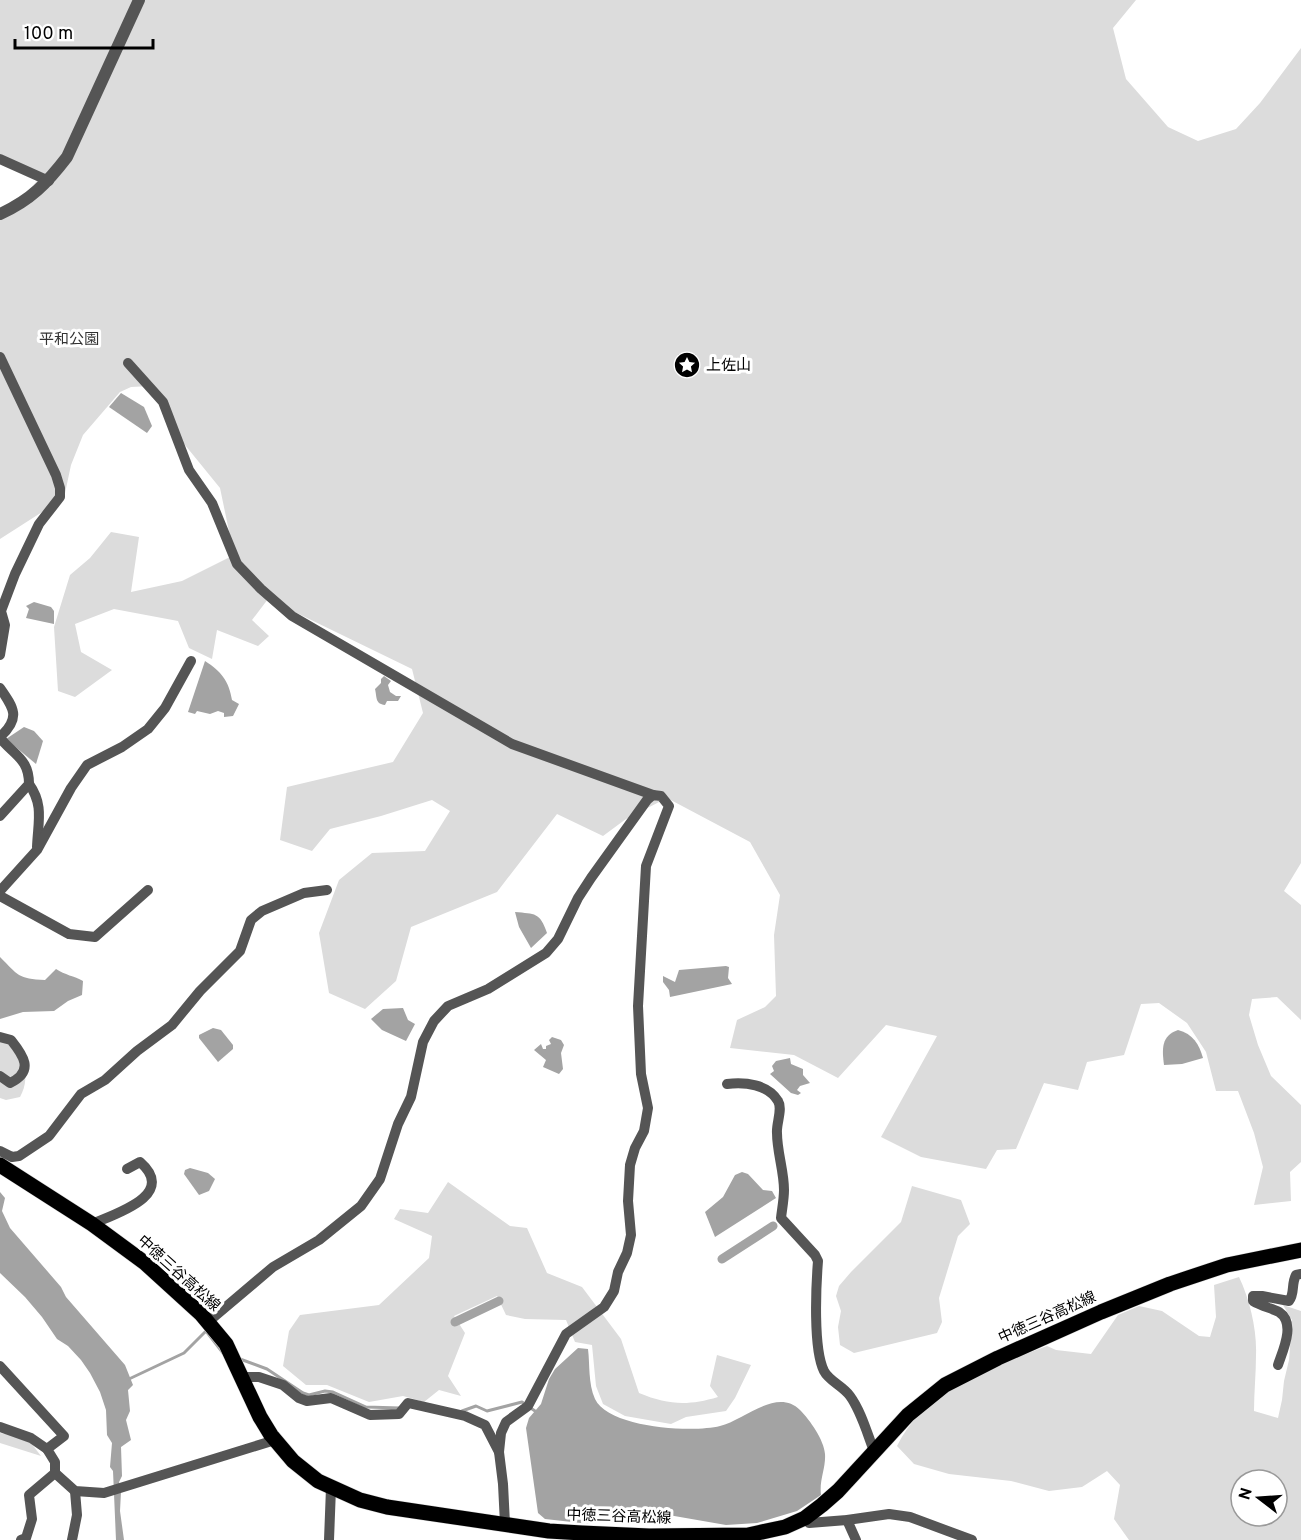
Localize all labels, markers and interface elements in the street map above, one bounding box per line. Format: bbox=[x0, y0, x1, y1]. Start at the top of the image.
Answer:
scale bar bbox=[15, 12, 153, 50]
text: 100 m bbox=[24, 23, 73, 46]
park label: 平和公園 bbox=[39, 331, 99, 350]
place icon: 上佐山 bbox=[672, 350, 702, 380]
place label: 上佐山 bbox=[706, 357, 751, 376]
street label: 中徳三谷高松線 bbox=[133, 1232, 223, 1316]
street label: 中徳三谷高松線 bbox=[996, 1288, 1099, 1348]
north arrow bbox=[1229, 1468, 1289, 1528]
text: N bbox=[1235, 1486, 1258, 1503]
street label: 中徳三谷高松線 bbox=[566, 1506, 672, 1529]

